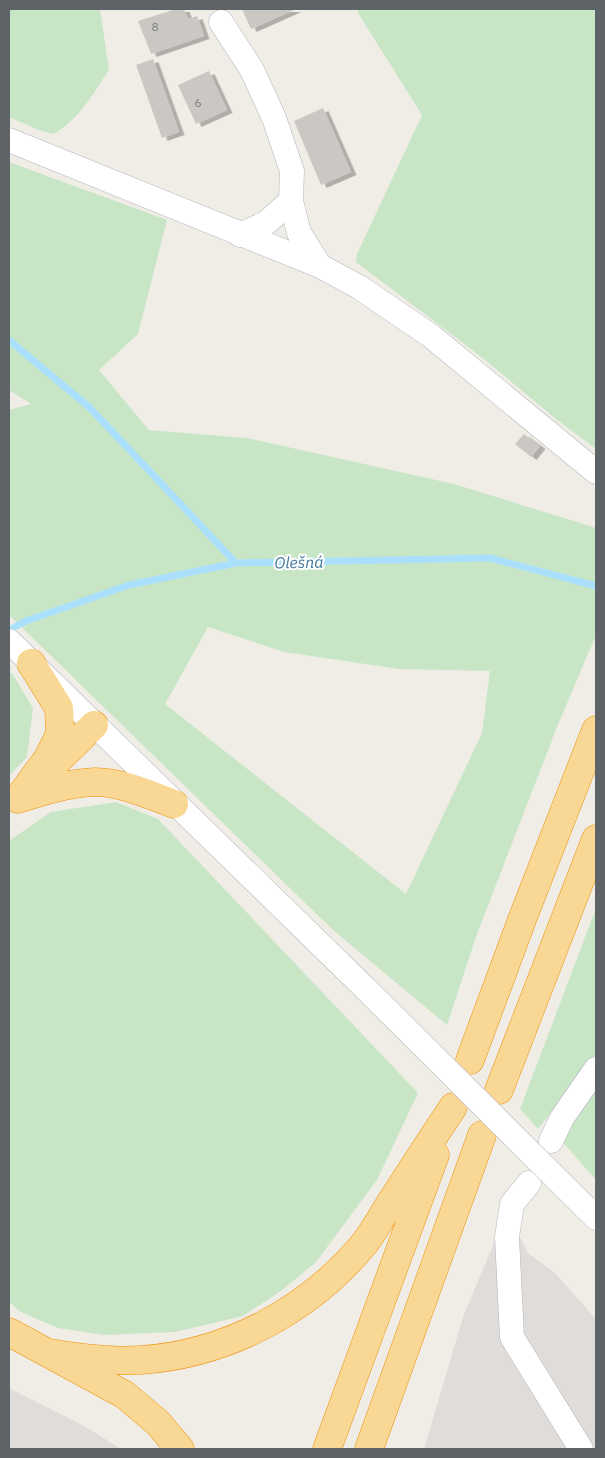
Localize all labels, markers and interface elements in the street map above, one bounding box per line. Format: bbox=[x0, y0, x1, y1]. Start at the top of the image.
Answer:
house number: 8 bbox=[151, 19, 159, 34]
house number: 6 bbox=[194, 95, 202, 110]
water label: Olešná bbox=[274, 552, 324, 572]

